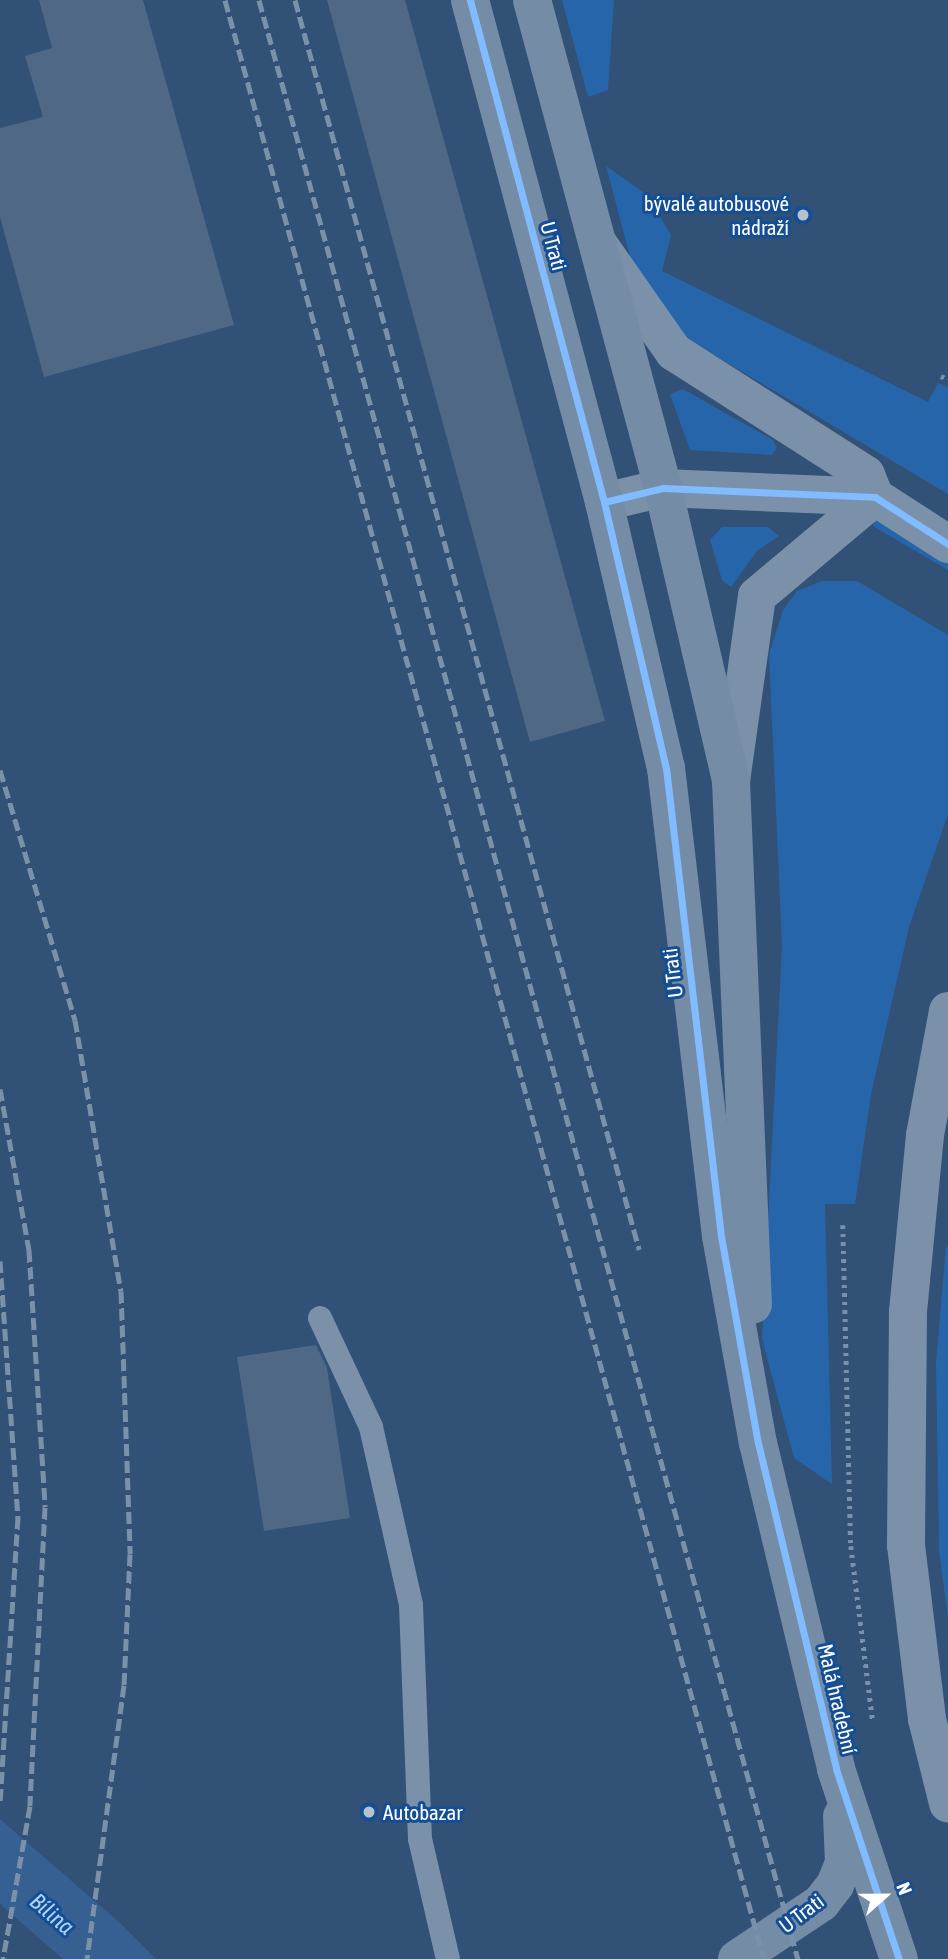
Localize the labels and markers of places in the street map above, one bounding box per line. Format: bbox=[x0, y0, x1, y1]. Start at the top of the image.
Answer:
place label: bývalé autobusové nádraží bbox=[644, 190, 789, 240]
marker: bývalé autobusové nádraží bbox=[795, 207, 811, 223]
place label: Autobazar bbox=[383, 1799, 462, 1825]
marker: Autobazar bbox=[361, 1804, 377, 1820]

